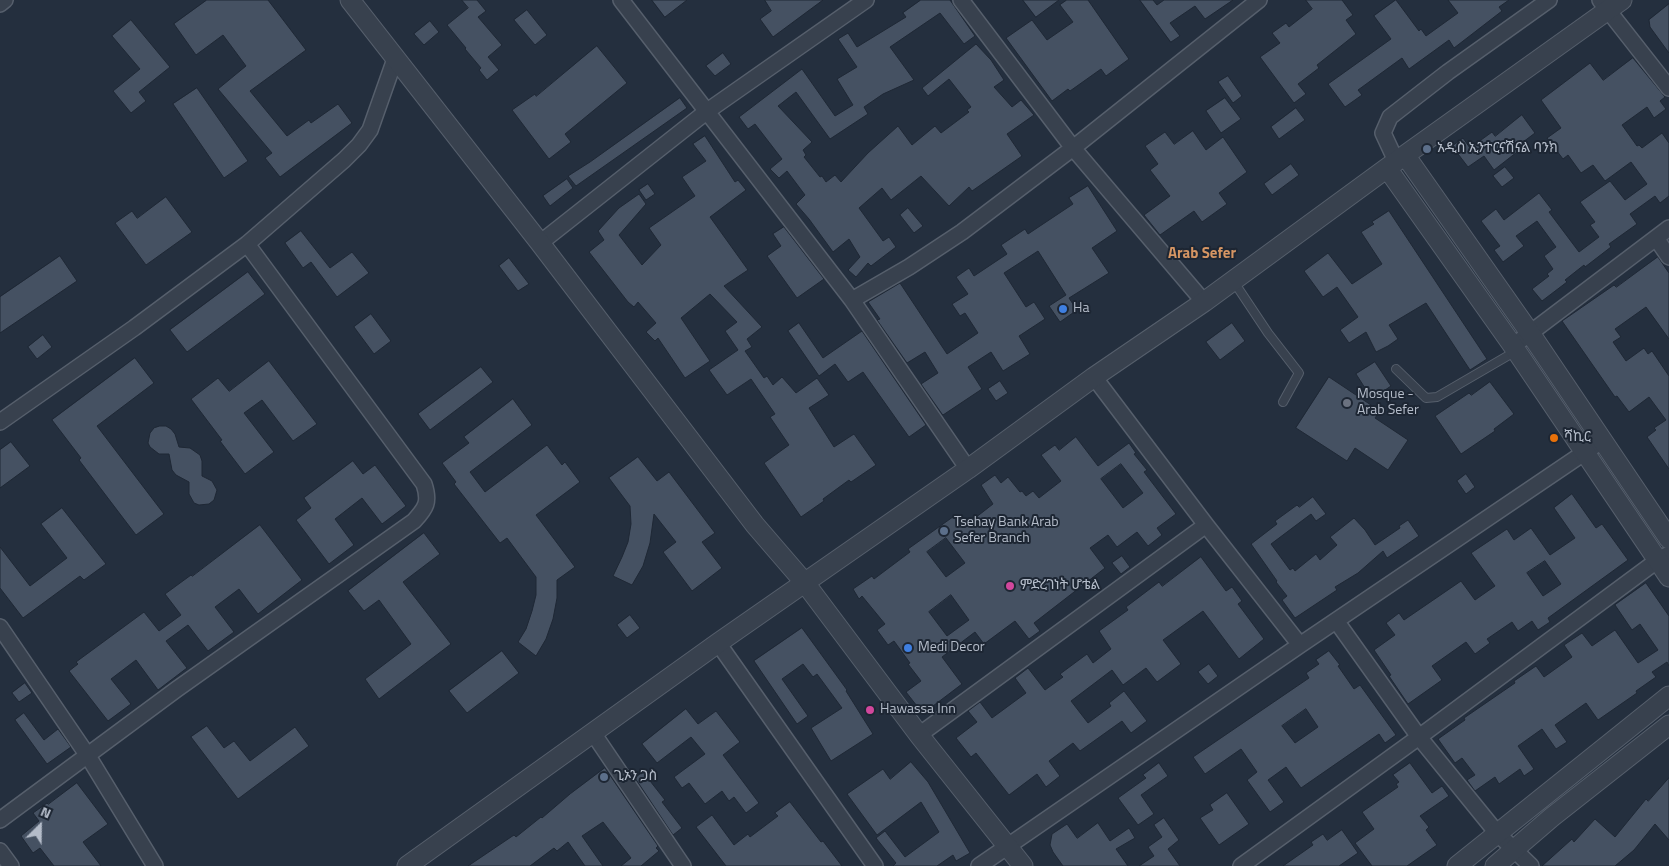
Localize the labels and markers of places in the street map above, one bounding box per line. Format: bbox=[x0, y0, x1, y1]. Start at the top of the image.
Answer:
place label: አዲስ ኢንተርናሽናል ባንክ bbox=[1437, 141, 1558, 157]
marker: አዲስ ኢንተርናሽናል ባንክ bbox=[1421, 143, 1433, 155]
place label: Ha bbox=[1073, 301, 1089, 317]
marker: Ha bbox=[1057, 303, 1069, 315]
place label: Mosque - Arab Sefer bbox=[1357, 387, 1419, 420]
marker: Mosque - Arab Sefer bbox=[1341, 397, 1353, 409]
place label: ሻኪር bbox=[1564, 430, 1591, 446]
marker: ሻኪር bbox=[1548, 432, 1560, 444]
place label: Tsehay Bank Arab Sefer Branch bbox=[954, 515, 1059, 548]
marker: Tsehay Bank Arab Sefer Branch bbox=[938, 525, 950, 537]
place label: ምድረገነት ሆቴል bbox=[1020, 578, 1100, 594]
marker: ምድረገነት ሆቴል bbox=[1004, 580, 1016, 592]
place label: Medi Decor bbox=[918, 640, 985, 656]
marker: Medi Decor bbox=[902, 642, 914, 654]
place label: Hawassa Inn bbox=[880, 702, 956, 718]
marker: Hawassa Inn bbox=[864, 704, 876, 716]
place label: ጊኦን ጋስ bbox=[614, 769, 657, 785]
marker: ጊኦን ጋስ bbox=[598, 771, 610, 783]

